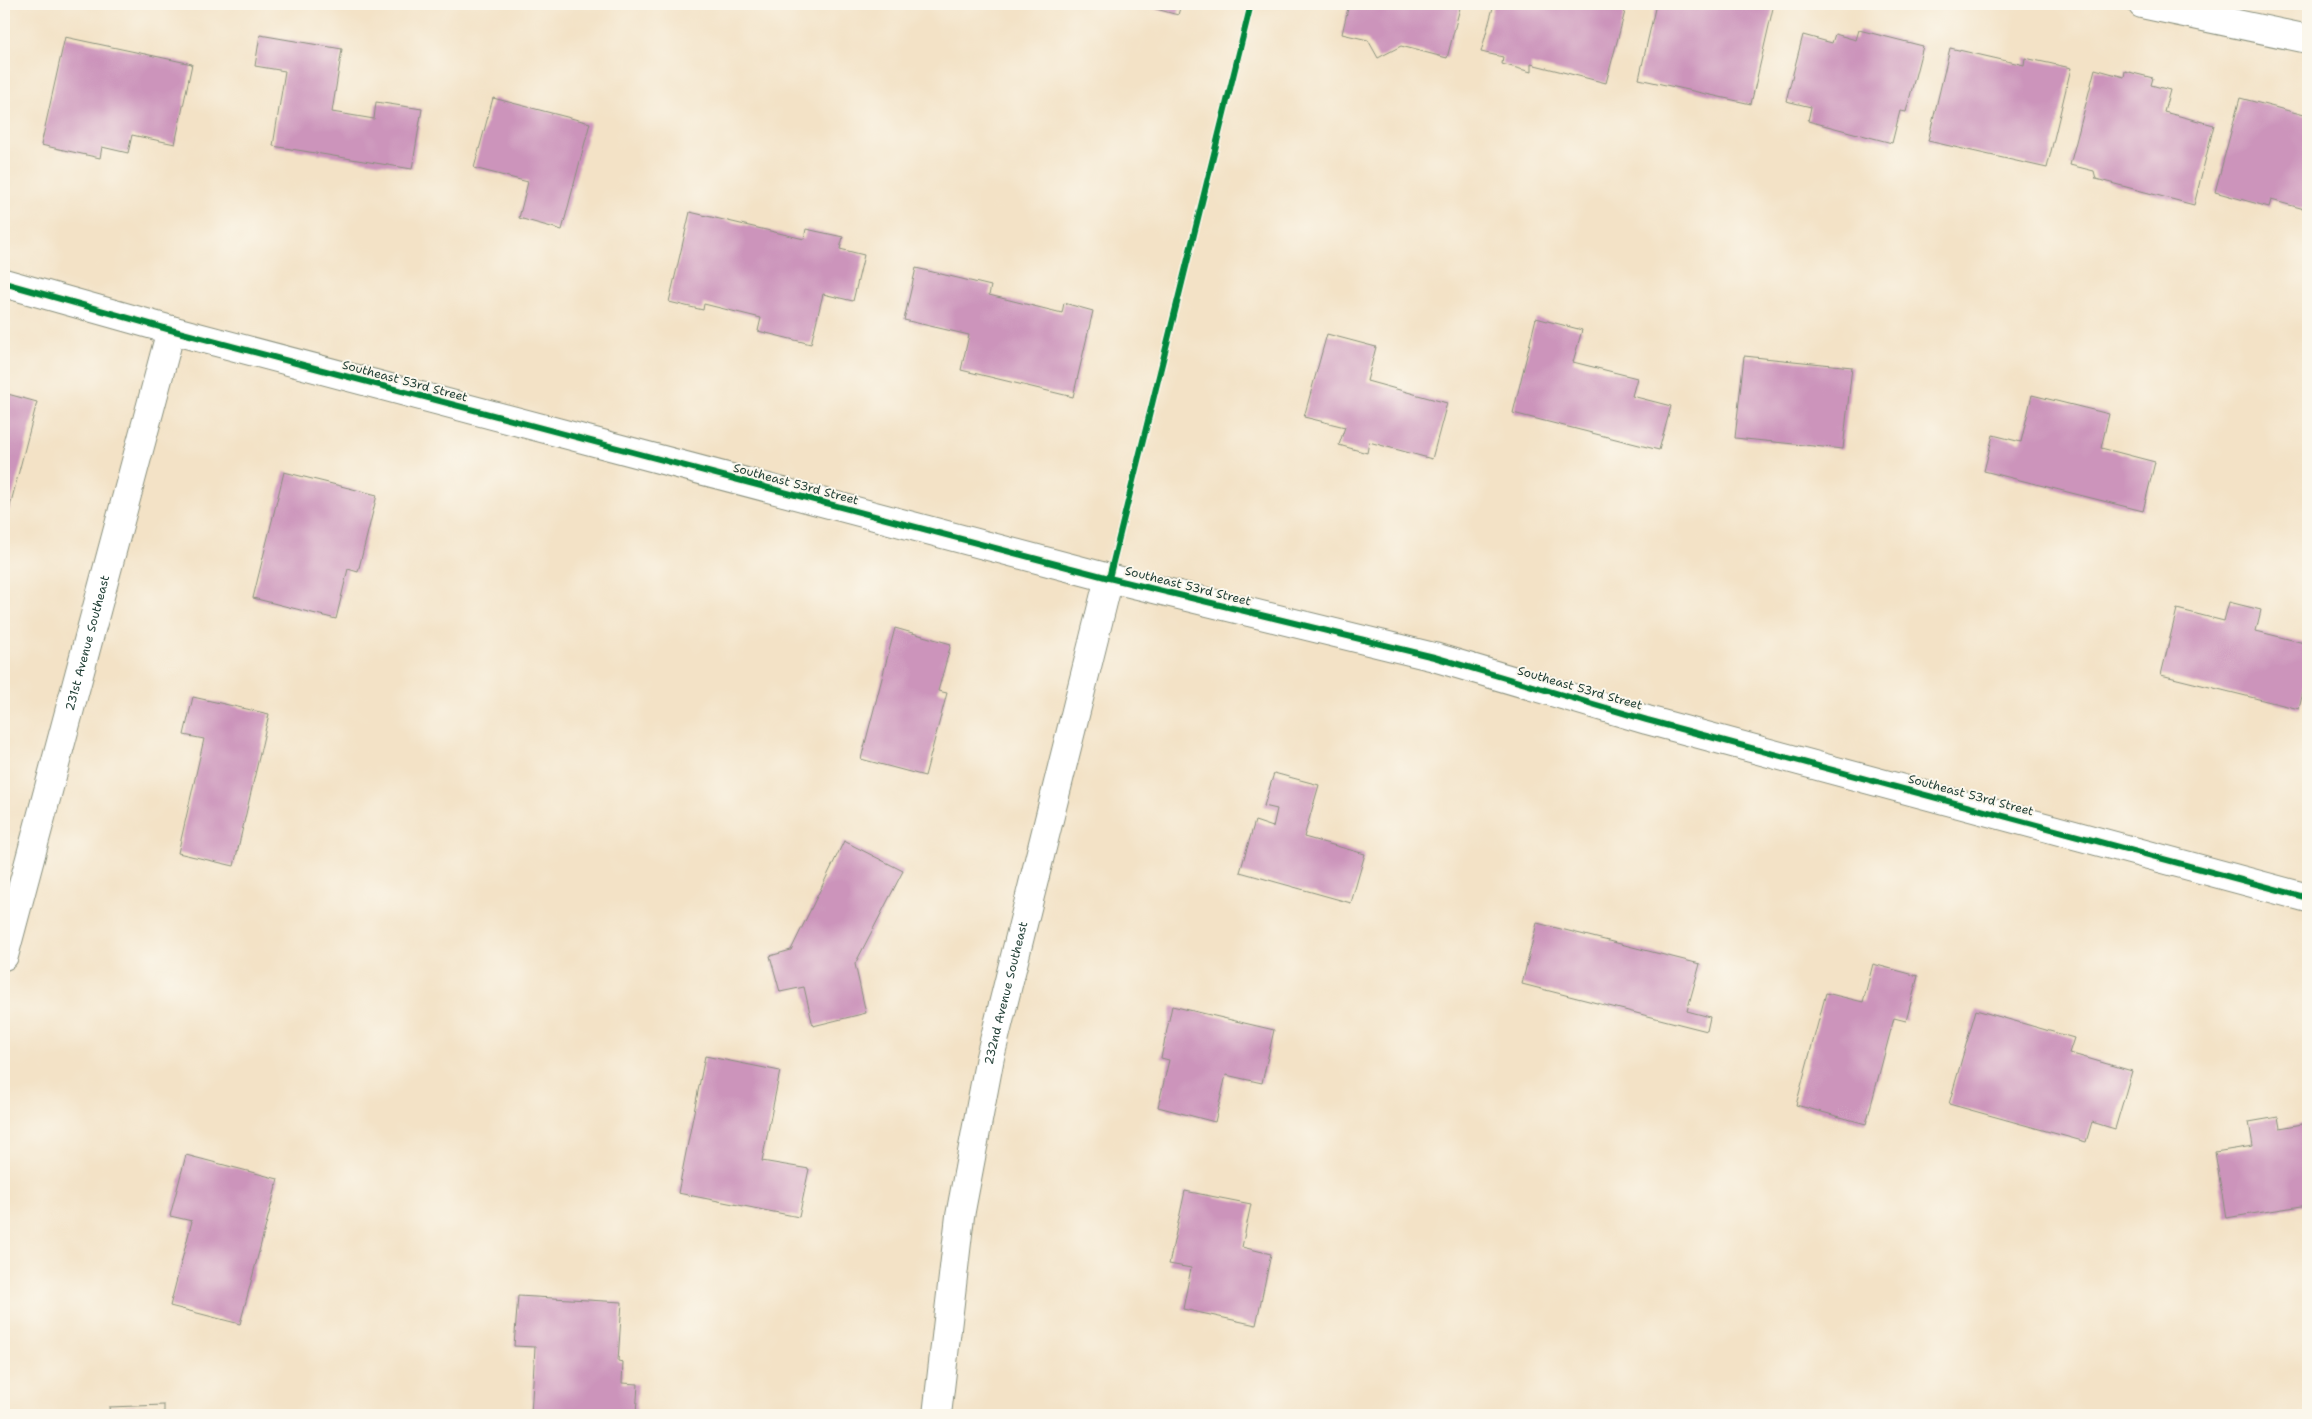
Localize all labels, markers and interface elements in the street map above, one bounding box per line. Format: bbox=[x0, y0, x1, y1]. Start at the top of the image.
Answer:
street label: Southeast 53rd Street bbox=[341, 357, 469, 405]
street label: Southeast 53rd Street bbox=[732, 460, 860, 508]
street label: Southeast 53rd Street bbox=[1123, 563, 1253, 609]
street label: 231st Avenue Southeast bbox=[62, 573, 113, 713]
street label: Southeast 53rd Street bbox=[1516, 662, 1644, 714]
street label: Southeast 53rd Street bbox=[1907, 771, 2035, 819]
street label: 232nd Avenue Southeast bbox=[981, 920, 1031, 1066]

